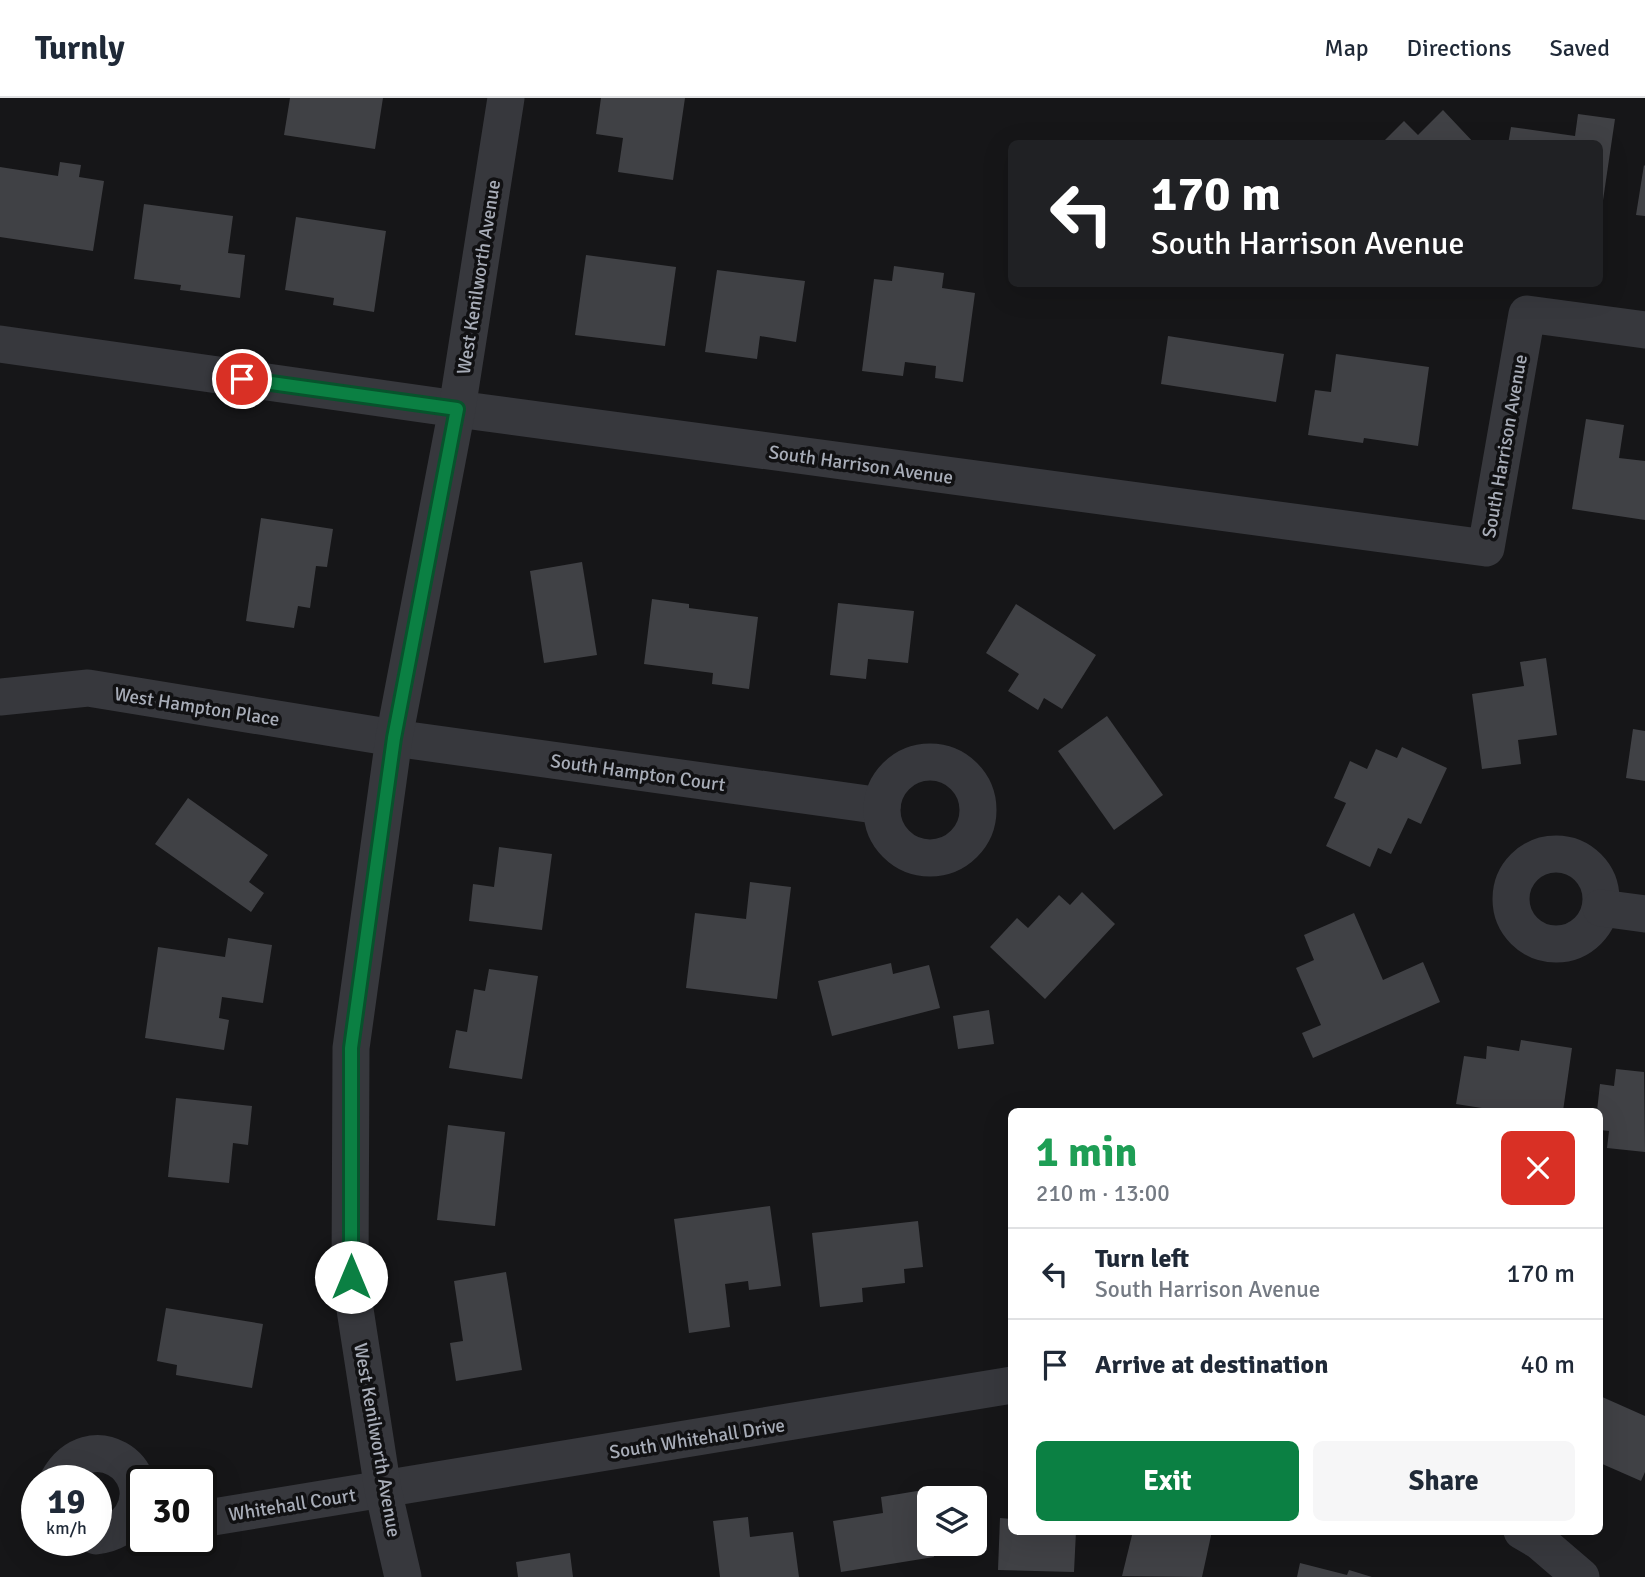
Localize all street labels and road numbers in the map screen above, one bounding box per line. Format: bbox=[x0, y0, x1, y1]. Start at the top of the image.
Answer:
street label: West Kenilworth Avenue bbox=[452, 178, 506, 376]
street label: South Harrison Avenue bbox=[1477, 352, 1533, 540]
street label: South Harrison Avenue bbox=[767, 440, 955, 490]
street label: West Hampton Place bbox=[113, 682, 281, 732]
street label: South Hampton Court bbox=[549, 749, 727, 797]
street label: West Kenilworth Avenue bbox=[348, 1341, 406, 1539]
street label: South Whitehall Drive bbox=[608, 1413, 787, 1465]
street label: Whitehall Court bbox=[227, 1483, 358, 1527]

